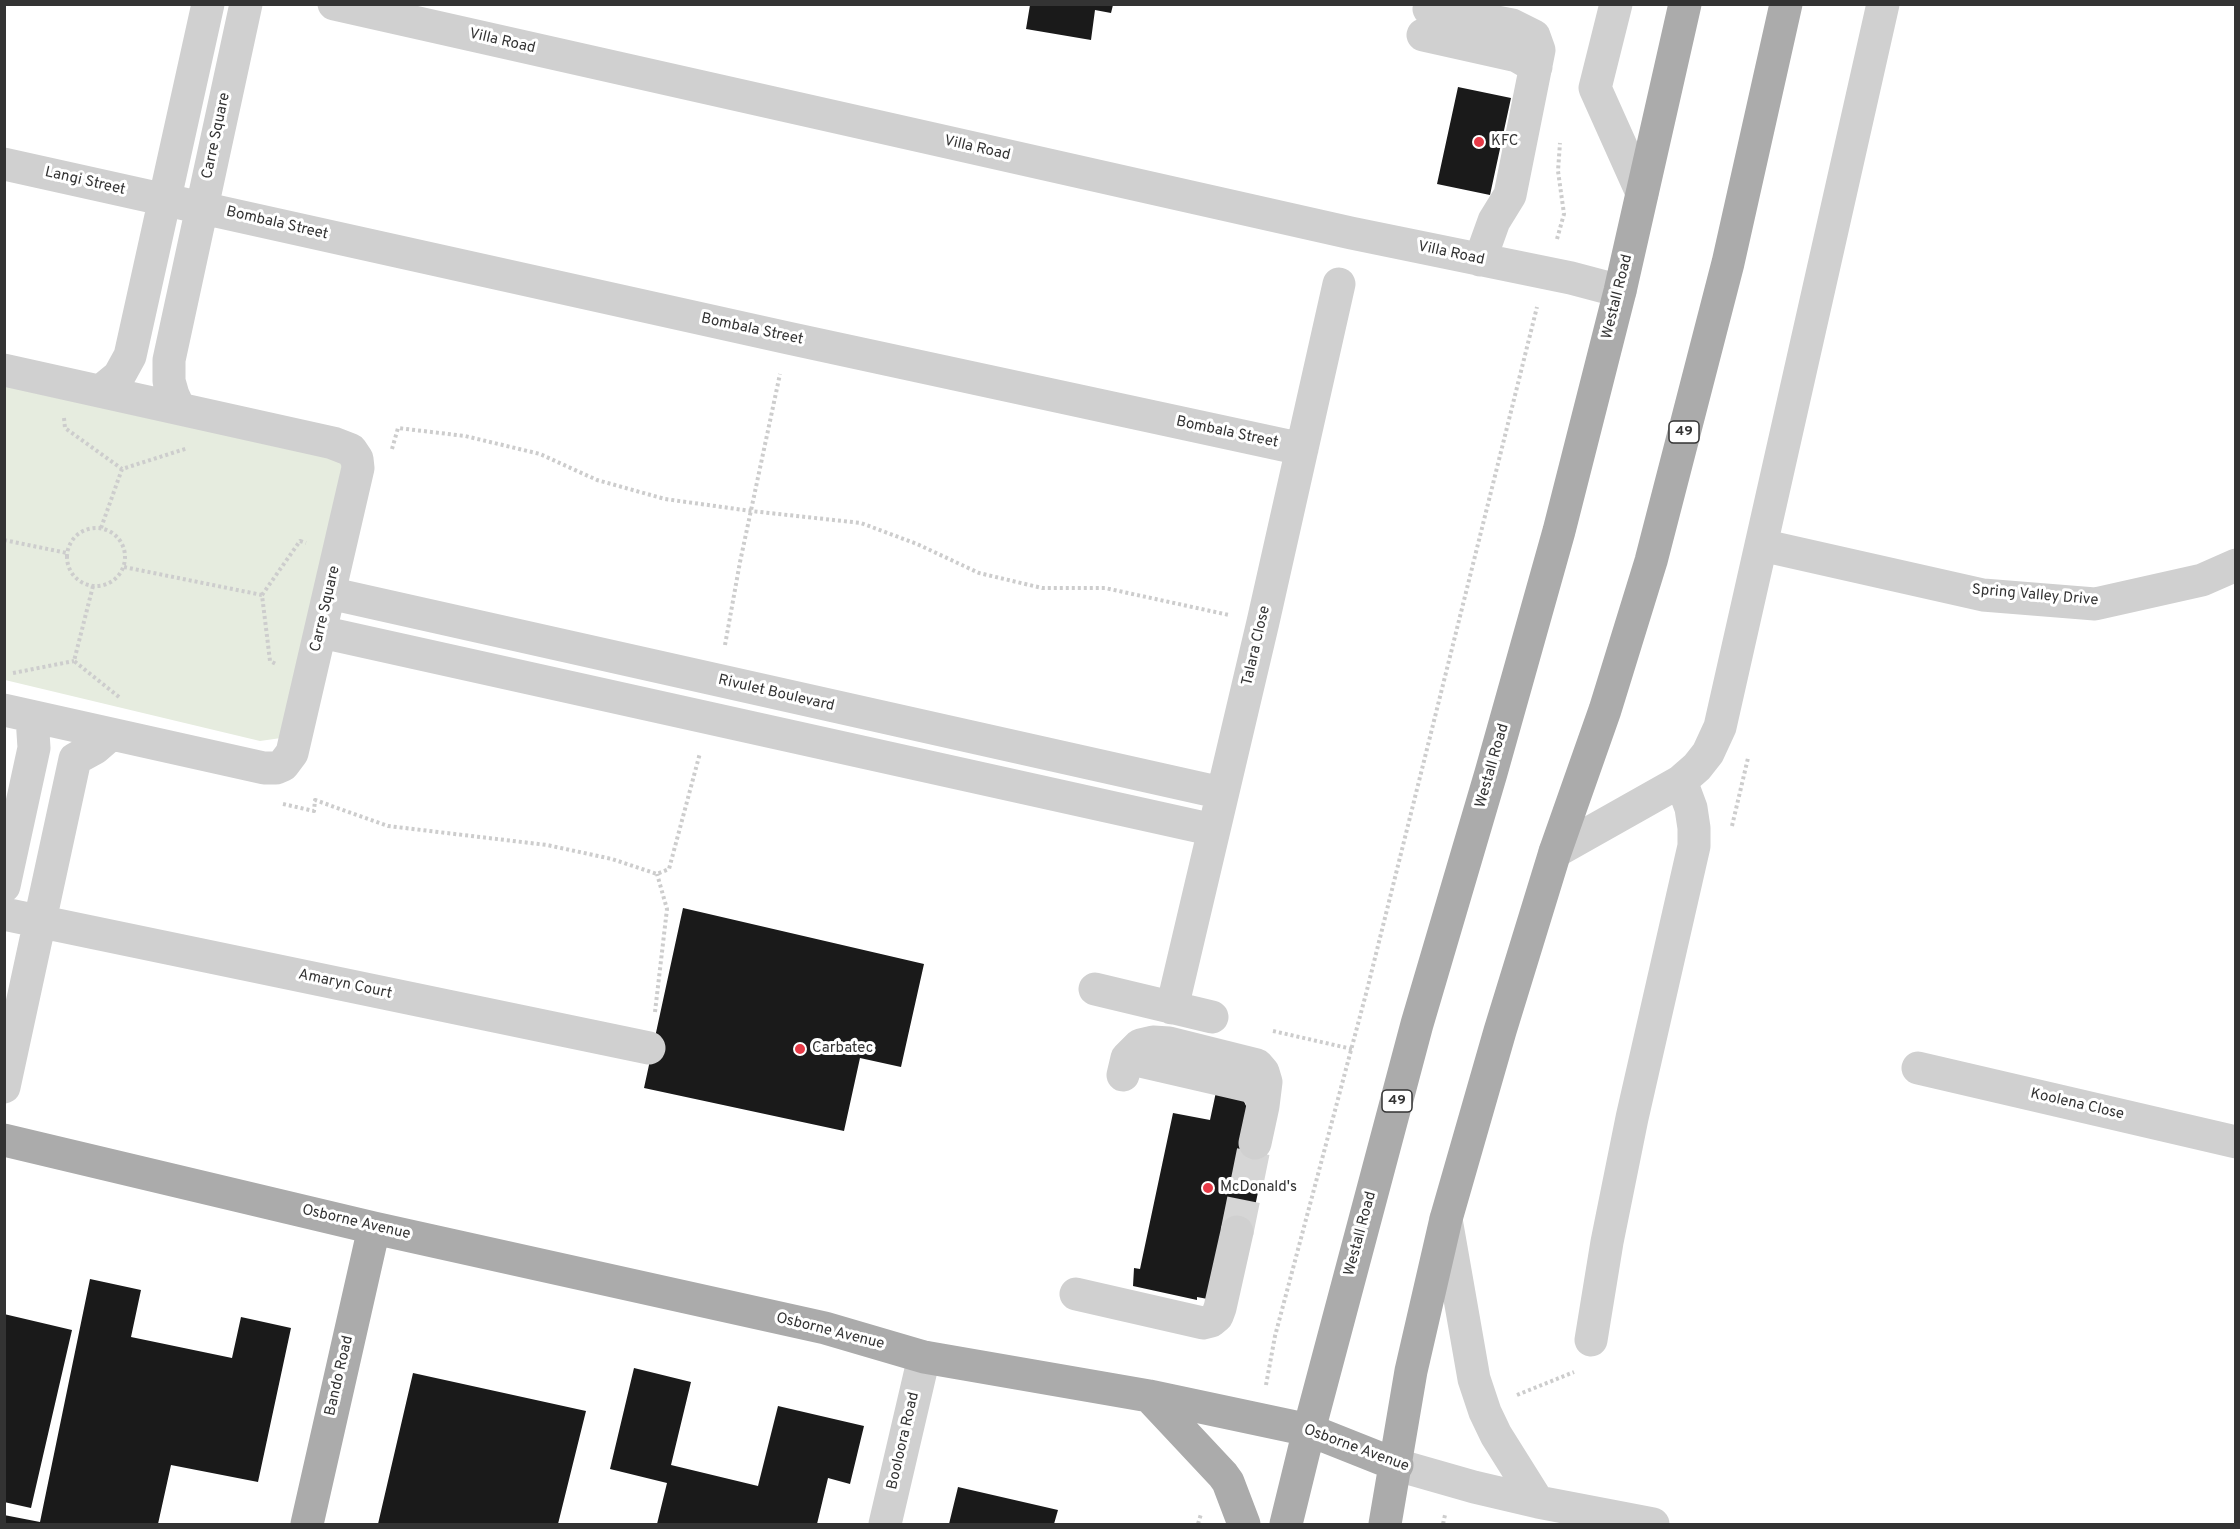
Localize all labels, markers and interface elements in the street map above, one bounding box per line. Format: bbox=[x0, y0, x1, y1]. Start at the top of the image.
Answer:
street label: Villa Road bbox=[467, 26, 537, 58]
street label: Carre Square bbox=[199, 91, 235, 181]
street label: Villa Road bbox=[942, 133, 1012, 165]
place label: KFC bbox=[1491, 133, 1519, 151]
marker: KFC bbox=[1472, 135, 1486, 149]
street label: Langi Street bbox=[43, 164, 127, 200]
street label: Bombala Street bbox=[224, 204, 330, 244]
street label: Villa Road bbox=[1416, 238, 1486, 270]
street label: Westall Road bbox=[1599, 253, 1637, 341]
street label: Bombala Street bbox=[699, 310, 805, 350]
street label: Bombala Street bbox=[1174, 413, 1280, 453]
road number: 49 bbox=[1669, 421, 1699, 443]
street label: Carre Square bbox=[307, 564, 345, 654]
street label: Spring Valley Drive bbox=[1971, 582, 2099, 610]
street label: Talara Close bbox=[1239, 604, 1275, 688]
street label: Rivulet Boulevard bbox=[716, 672, 836, 716]
street label: Westall Road bbox=[1472, 722, 1514, 810]
street label: Amaryn Court bbox=[296, 966, 394, 1004]
place label: Carbatec bbox=[812, 1040, 873, 1058]
marker: Carbatec bbox=[793, 1042, 807, 1056]
street label: Koolena Close bbox=[2028, 1086, 2126, 1124]
road number: 49 bbox=[1382, 1090, 1412, 1112]
place label: McDonald's bbox=[1220, 1179, 1297, 1197]
marker: McDonald's bbox=[1201, 1181, 1215, 1195]
street label: Westall Road bbox=[1341, 1190, 1381, 1278]
street label: Osborne Avenue bbox=[300, 1202, 412, 1244]
street label: Osborne Avenue bbox=[774, 1310, 886, 1354]
street label: Bando Road bbox=[322, 1334, 358, 1418]
street label: Booloora Road bbox=[884, 1391, 924, 1491]
street label: Osborne Avenue bbox=[1301, 1422, 1411, 1476]

